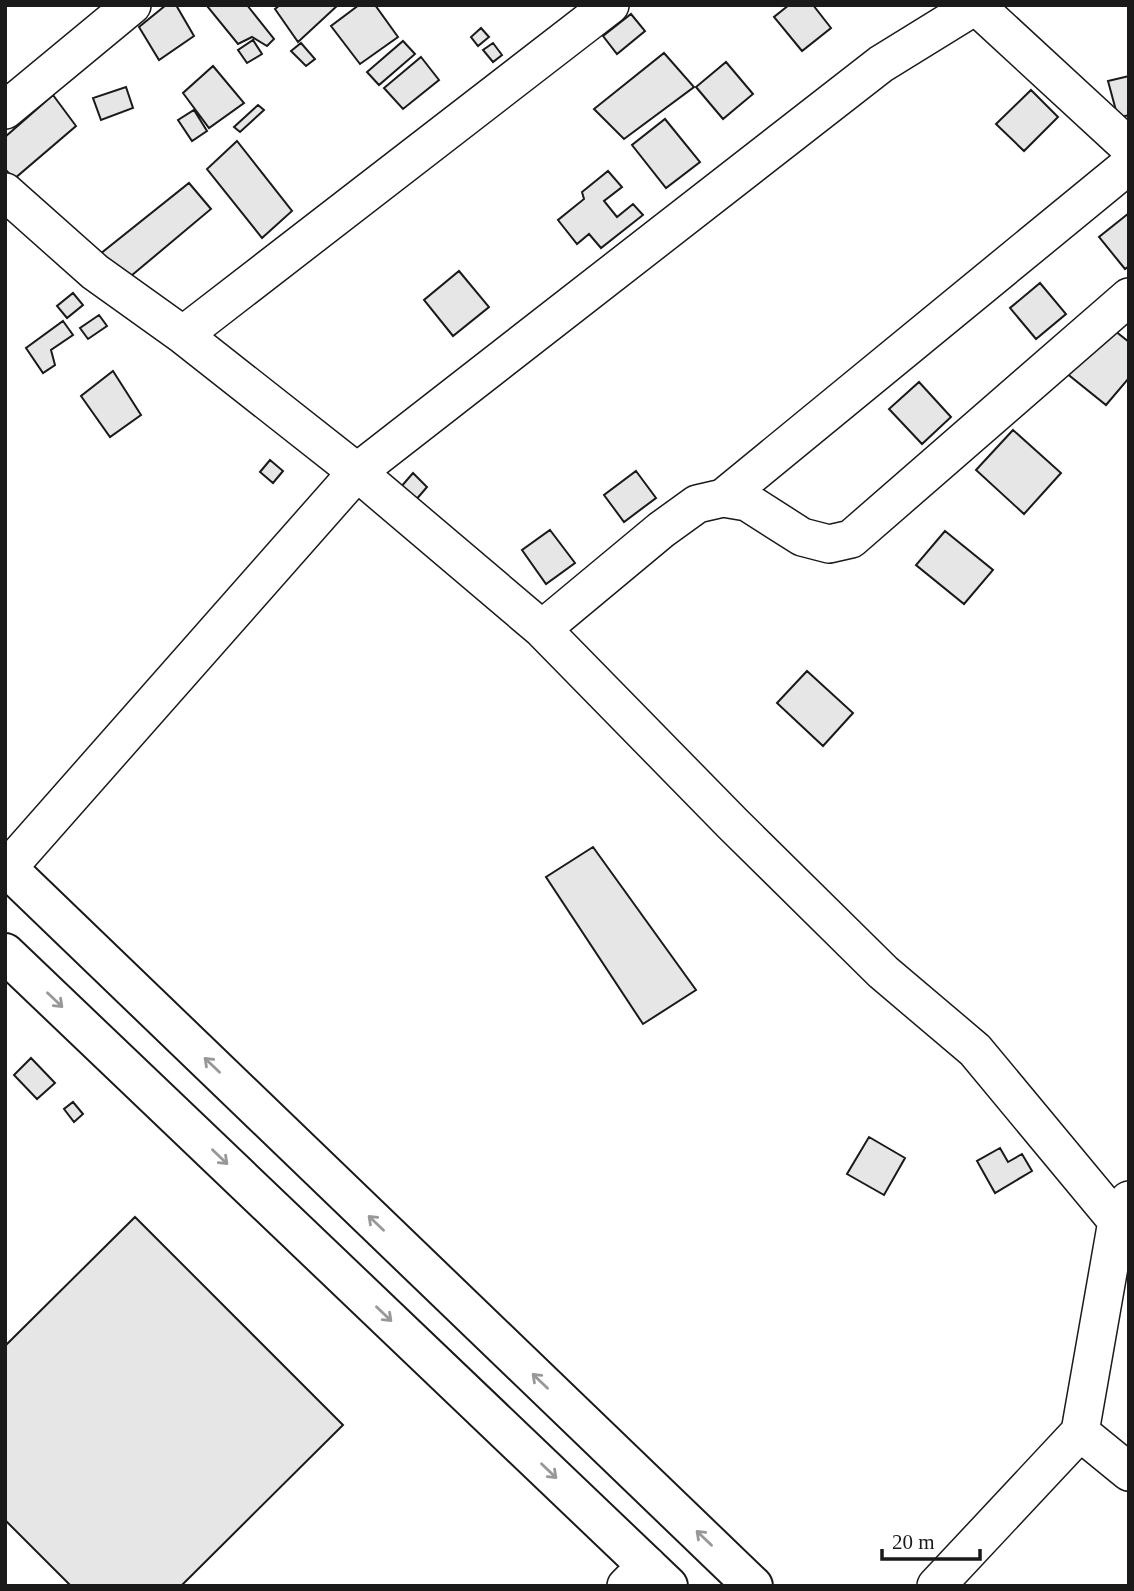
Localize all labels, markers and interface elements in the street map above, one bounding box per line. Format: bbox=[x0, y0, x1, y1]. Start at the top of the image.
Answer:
one-way arrow bbox=[46, 992, 63, 1009]
one-way arrow bbox=[204, 1057, 221, 1074]
one-way arrow bbox=[210, 1148, 228, 1165]
one-way arrow bbox=[368, 1214, 385, 1231]
one-way arrow bbox=[375, 1305, 392, 1322]
one-way arrow bbox=[532, 1372, 549, 1389]
one-way arrow bbox=[540, 1463, 557, 1480]
scale bar bbox=[882, 1518, 980, 1562]
one-way arrow bbox=[696, 1530, 713, 1547]
text: 20 m bbox=[892, 1530, 935, 1554]

